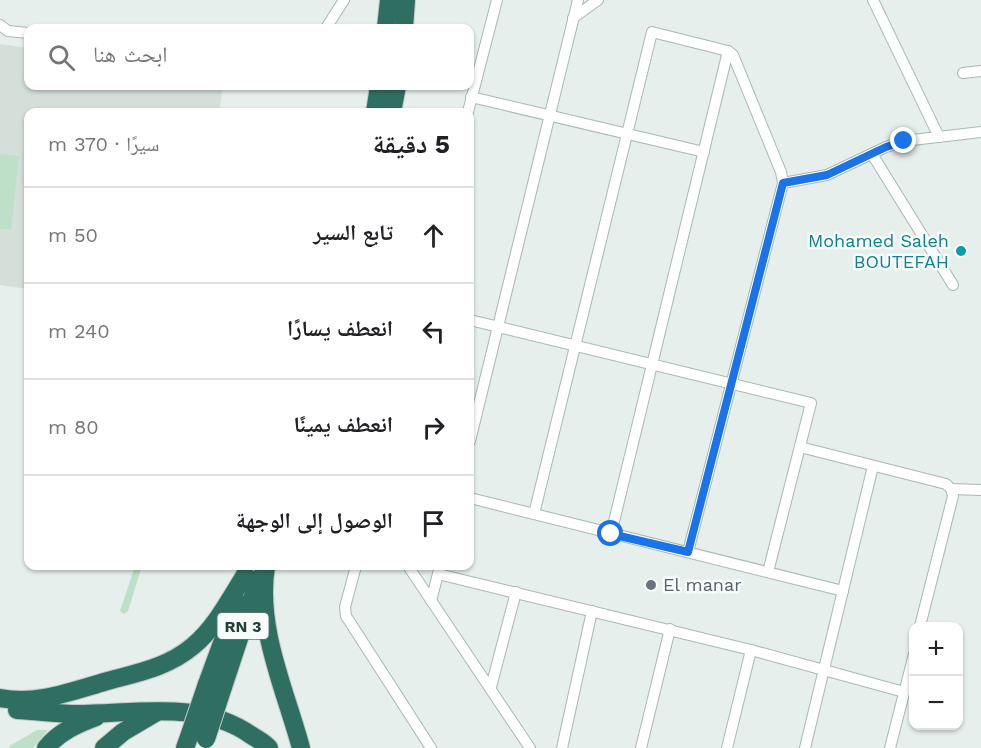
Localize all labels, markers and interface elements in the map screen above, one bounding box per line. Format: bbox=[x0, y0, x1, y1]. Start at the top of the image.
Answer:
search box bbox=[24, 24, 474, 90]
icon: search bbox=[45, 41, 78, 74]
text: ابحث هنا bbox=[93, 42, 168, 67]
route end bbox=[890, 127, 916, 153]
text: 5 دقيقة bbox=[373, 129, 450, 159]
text: سيرًا · 370 m bbox=[48, 132, 159, 156]
icon: ahead bbox=[417, 219, 450, 252]
text: تابع السير bbox=[313, 220, 393, 245]
text: 50 m bbox=[48, 223, 98, 247]
place label: Mohamed Saleh BOUTEFAH bbox=[808, 230, 949, 272]
marker: Mohamed Saleh BOUTEFAH bbox=[954, 244, 968, 258]
icon: left bbox=[417, 315, 450, 348]
text: انعطف يسارًا bbox=[287, 316, 393, 341]
text: 240 m bbox=[48, 319, 110, 343]
icon: right bbox=[417, 411, 450, 444]
text: انعطف يمينًا bbox=[293, 412, 393, 437]
text: 80 m bbox=[48, 415, 99, 439]
icon: arrive bbox=[417, 507, 450, 540]
text: الوصول إلى الوجهة bbox=[236, 508, 393, 533]
route start bbox=[597, 520, 623, 546]
place label: El manar bbox=[663, 574, 742, 595]
marker: El manar bbox=[644, 578, 658, 592]
road number: RN 3 bbox=[218, 613, 268, 639]
map controls bbox=[909, 622, 963, 730]
button: + bbox=[909, 622, 963, 676]
button: − bbox=[909, 676, 963, 730]

